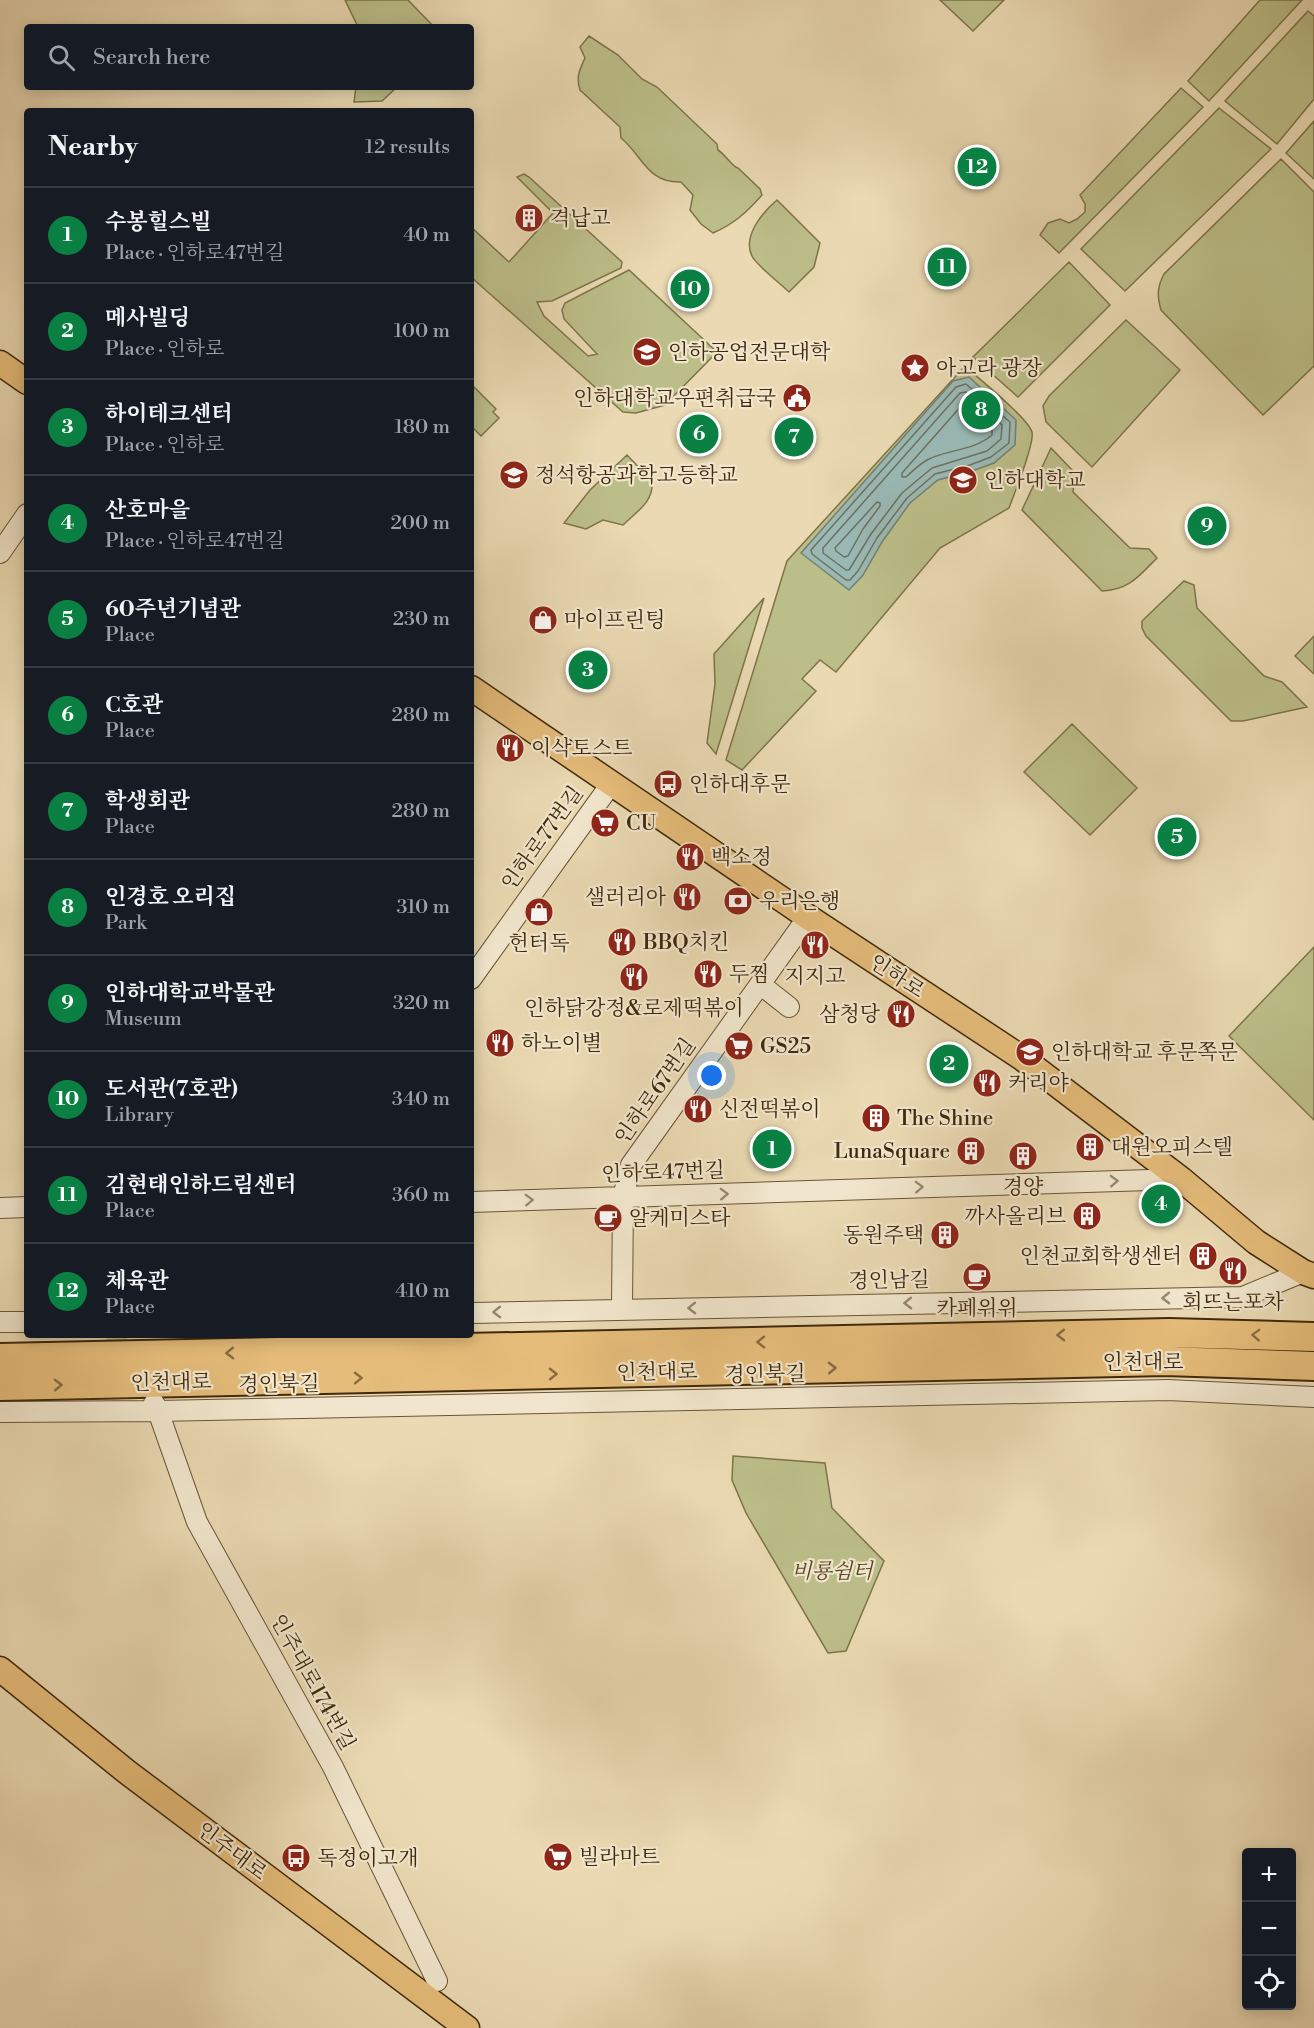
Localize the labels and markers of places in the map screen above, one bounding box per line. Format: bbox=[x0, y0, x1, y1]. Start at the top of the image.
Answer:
pin: 12 bbox=[958, 144, 996, 190]
building icon: 격납고 bbox=[513, 202, 545, 234]
place label: 격납고 bbox=[550, 206, 611, 232]
pin: 11 bbox=[928, 244, 966, 290]
pin: 10 bbox=[670, 266, 710, 312]
school or university icon: 인하공업전문대학 bbox=[631, 336, 663, 368]
place label: 인하공업전문대학 bbox=[668, 340, 831, 366]
place icon: 아고라 광장 bbox=[899, 352, 931, 384]
place label: 아고라 광장 bbox=[936, 356, 1042, 382]
public building icon: 인하대학교우편취급국 bbox=[781, 382, 813, 414]
place label: 인하대학교우편취급국 bbox=[573, 386, 776, 412]
pin: 8 bbox=[962, 388, 1000, 432]
pin: 6 bbox=[680, 412, 718, 456]
pin: 7 bbox=[774, 414, 814, 460]
school or university icon: 정석항공과학고등학교 bbox=[498, 459, 530, 491]
place label: 정석항공과학고등학교 bbox=[535, 463, 738, 489]
school or university icon: 인하대학교 bbox=[947, 464, 979, 496]
place label: 인하대학교 bbox=[984, 468, 1085, 494]
pin: 9 bbox=[1188, 504, 1226, 548]
shop icon: 마이프린팅 bbox=[527, 604, 559, 636]
place label: 마이프린팅 bbox=[564, 608, 665, 634]
pin: 3 bbox=[568, 648, 608, 692]
restaurant icon: 이삭토스트 bbox=[494, 732, 526, 764]
place label: 이삭토스트 bbox=[531, 736, 632, 762]
bus stop icon: 인하대후문 bbox=[652, 768, 684, 800]
place label: 인하대후문 bbox=[689, 772, 790, 798]
supermarket icon: CU bbox=[589, 807, 621, 839]
place label: CU bbox=[626, 811, 656, 837]
pin: 5 bbox=[1158, 814, 1196, 860]
restaurant icon: 백소정 bbox=[674, 841, 706, 873]
place label: 백소정 bbox=[711, 845, 772, 871]
restaurant icon: 샐러리아 bbox=[671, 881, 703, 913]
place label: 샐러리아 bbox=[585, 885, 667, 911]
bank icon: 우리은행 bbox=[722, 885, 754, 917]
place label: 우리은행 bbox=[759, 889, 840, 915]
shop icon: 헌터독 bbox=[523, 896, 555, 928]
restaurant icon: BBQ치킨 bbox=[606, 926, 638, 958]
restaurant icon: 지지고 bbox=[799, 929, 831, 961]
place label: BBQ치킨 bbox=[642, 930, 729, 956]
place label: 헌터독 bbox=[509, 931, 569, 957]
restaurant icon: 두찜 bbox=[692, 958, 724, 990]
restaurant icon: 인하닭강정&로제떡볶이 bbox=[618, 961, 650, 993]
place label: 두찜 bbox=[729, 962, 770, 988]
place label: 지지고 bbox=[785, 964, 845, 990]
place label: 인하닭강정&로제떡볶이 bbox=[524, 996, 744, 1022]
restaurant icon: 삼청당 bbox=[885, 998, 917, 1030]
place label: 삼청당 bbox=[819, 1002, 881, 1028]
restaurant icon: 하노이별 bbox=[484, 1027, 516, 1059]
supermarket icon: GS25 bbox=[723, 1030, 755, 1062]
place label: 하노이별 bbox=[521, 1031, 602, 1057]
place label: GS25 bbox=[760, 1034, 811, 1060]
school or university icon: 인하대학교 후문쪽문 bbox=[1014, 1036, 1046, 1068]
place label: 인하대학교 후문쪽문 bbox=[1051, 1040, 1238, 1066]
pin: 2 bbox=[930, 1042, 968, 1086]
restaurant icon: 커리야 bbox=[971, 1067, 1003, 1099]
place label: 커리야 bbox=[1008, 1071, 1070, 1097]
restaurant icon: 신전떡볶이 bbox=[682, 1093, 714, 1125]
place label: 신전떡볶이 bbox=[719, 1097, 820, 1123]
building icon: The Shine bbox=[860, 1102, 892, 1134]
place label: The Shine bbox=[897, 1106, 993, 1132]
pin: 1 bbox=[752, 1126, 792, 1172]
building icon: 대원오피스텔 bbox=[1074, 1131, 1106, 1163]
building icon: LunaSquare bbox=[955, 1135, 987, 1167]
place label: 대원오피스텔 bbox=[1111, 1135, 1233, 1161]
place label: LunaSquare bbox=[834, 1139, 950, 1165]
building icon: 경양 bbox=[1007, 1140, 1039, 1172]
place label: 경양 bbox=[1003, 1175, 1044, 1201]
pin: 4 bbox=[1142, 1182, 1180, 1226]
building icon: 까사올리브 bbox=[1071, 1200, 1103, 1232]
cafe icon: 알케미스타 bbox=[592, 1202, 624, 1234]
place label: 까사올리브 bbox=[965, 1204, 1066, 1230]
place label: 알케미스타 bbox=[629, 1206, 731, 1232]
building icon: 동원주택 bbox=[929, 1219, 961, 1251]
place label: 동원주택 bbox=[843, 1223, 924, 1249]
building icon: 인천교회학생센터 bbox=[1187, 1240, 1219, 1272]
place label: 인천교회학생센터 bbox=[1020, 1244, 1182, 1270]
restaurant icon: 회뜨는포차 bbox=[1217, 1255, 1249, 1287]
cafe icon: 카페위위 bbox=[961, 1261, 993, 1293]
place label: 회뜨는포차 bbox=[1182, 1290, 1284, 1316]
place label: 카페위위 bbox=[936, 1296, 1018, 1322]
supermarket icon: 빌라마트 bbox=[542, 1841, 574, 1873]
bus stop icon: 독정이고개 bbox=[280, 1842, 312, 1874]
place label: 빌라마트 bbox=[579, 1845, 660, 1871]
place label: 독정이고개 bbox=[317, 1846, 418, 1872]

